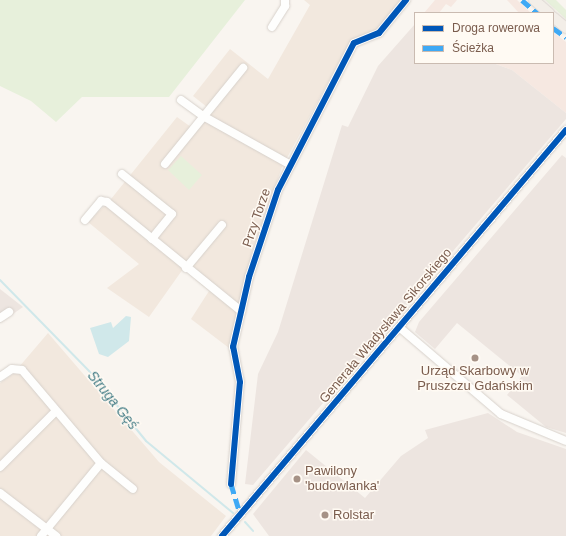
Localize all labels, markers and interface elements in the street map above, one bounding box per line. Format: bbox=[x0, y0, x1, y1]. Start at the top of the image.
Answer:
legend bbox=[414, 12, 554, 64]
text: Droga rowerowa bbox=[452, 21, 540, 35]
text: Ścieżka bbox=[452, 41, 494, 55]
street label: Przy Torze bbox=[240, 186, 274, 250]
street label: Generała Władysława Sikorskiego bbox=[317, 245, 455, 407]
marker: Urząd Skarbowy w Pruszczu Gdańskim bbox=[470, 353, 480, 363]
place label: Urząd Skarbowy w Pruszczu Gdańskim bbox=[417, 364, 533, 395]
water label: Struga Gęś bbox=[84, 367, 142, 433]
place label: Pawilony 'budowlanka' bbox=[305, 464, 379, 495]
marker: Pawilony 'budowlanka' bbox=[292, 474, 302, 484]
place label: Rolstar bbox=[333, 507, 374, 523]
marker: Rolstar bbox=[320, 510, 330, 520]

